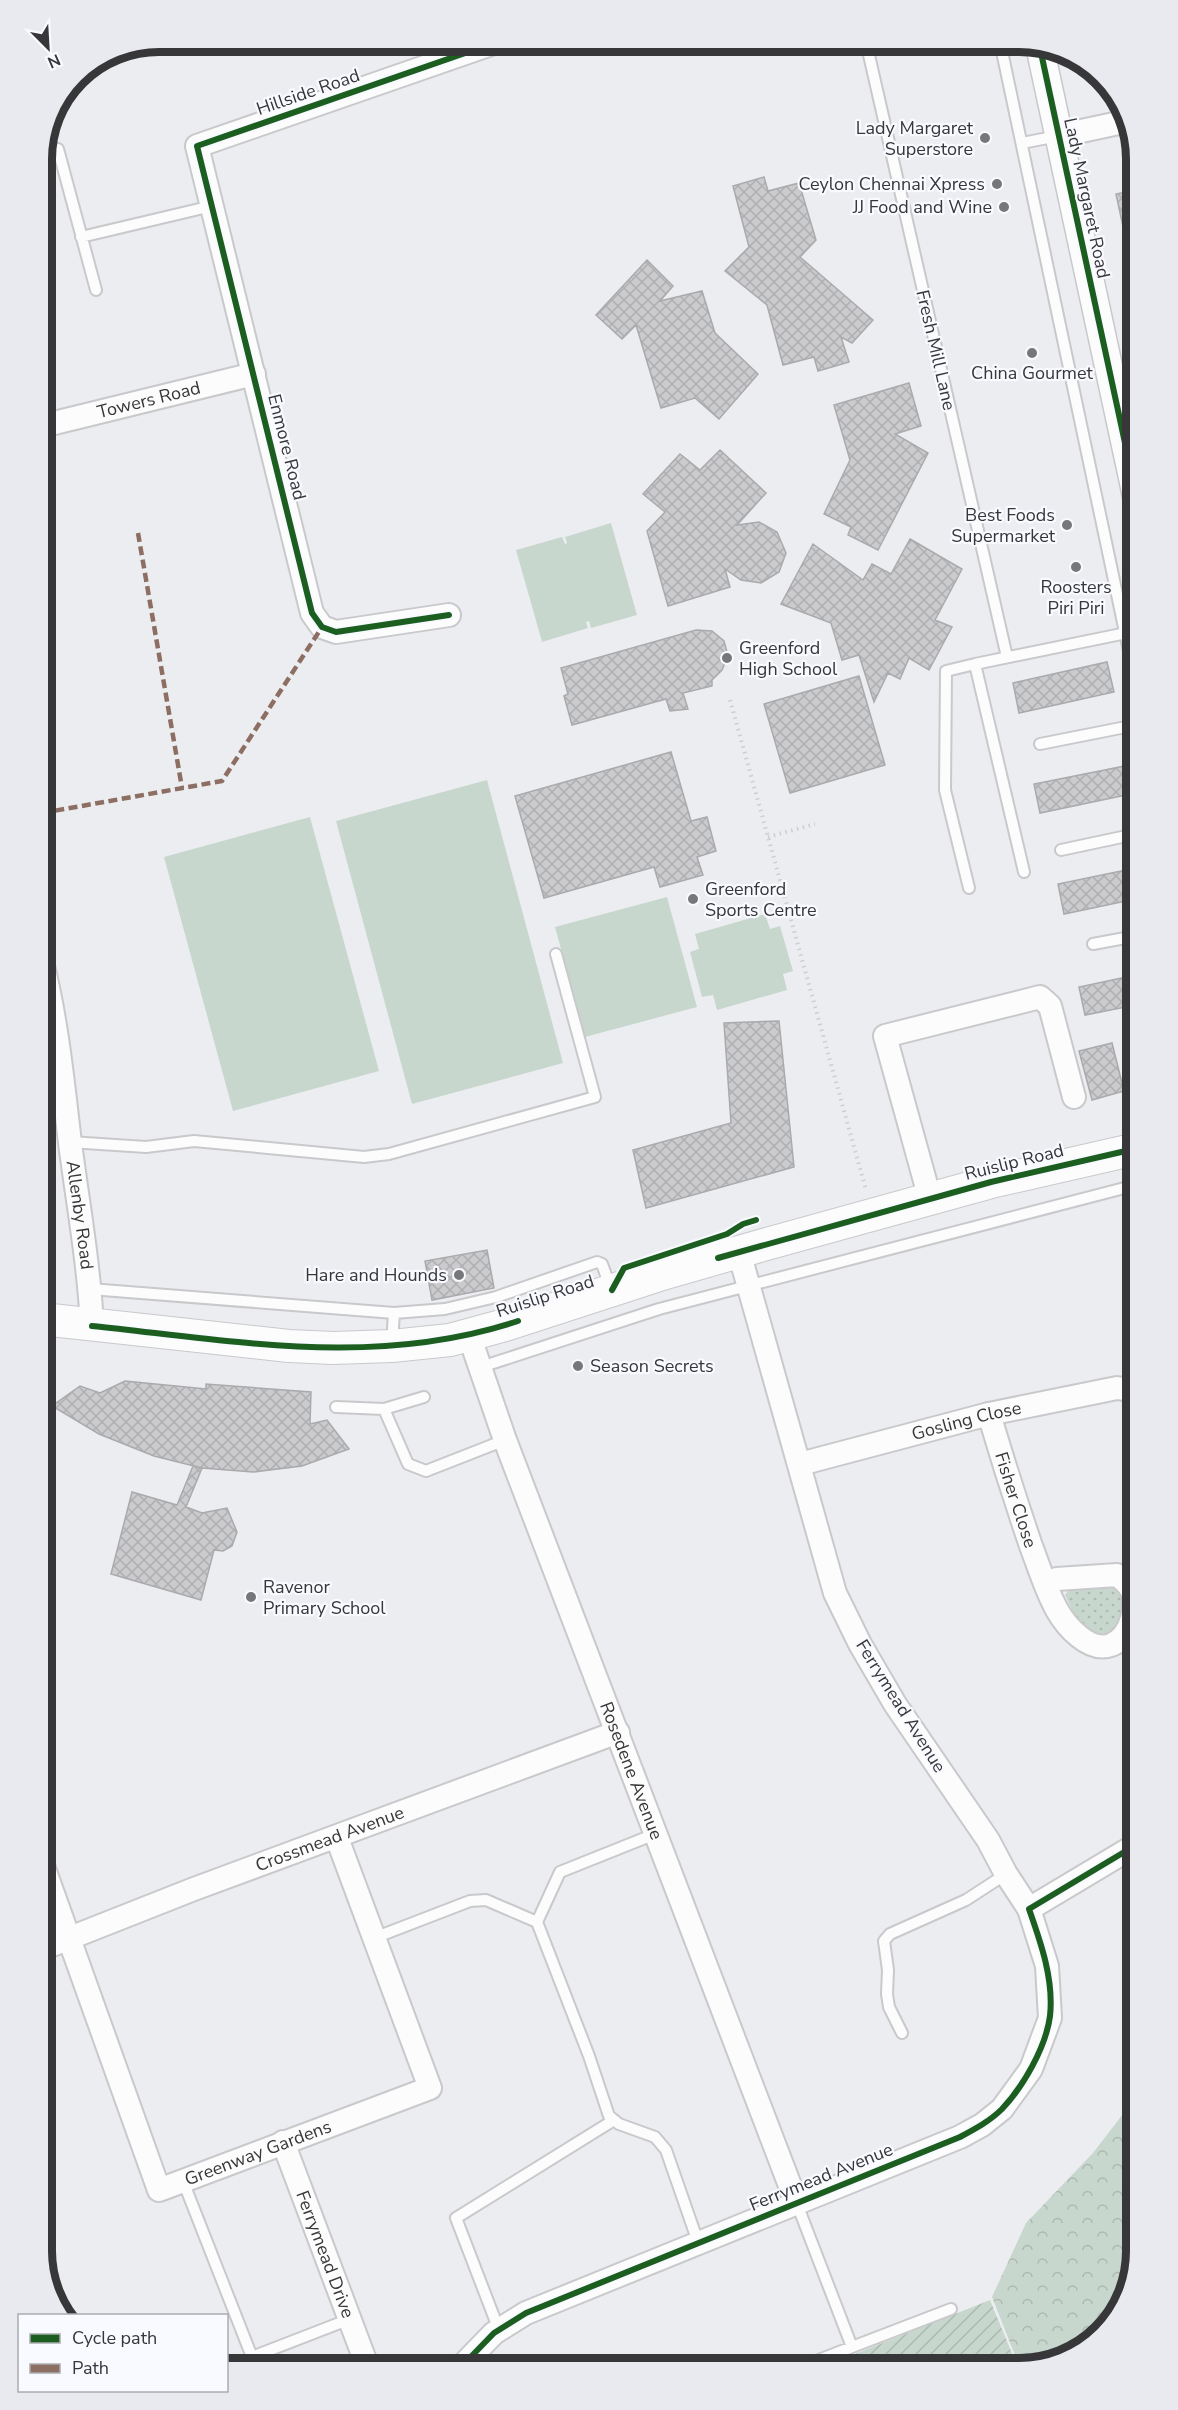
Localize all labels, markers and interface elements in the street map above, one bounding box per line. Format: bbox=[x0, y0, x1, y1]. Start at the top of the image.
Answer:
north arrow bbox=[18, 18, 78, 78]
text: N bbox=[44, 48, 64, 73]
street label: Hillside Road bbox=[253, 63, 363, 121]
street label: Lady Margaret Road bbox=[1058, 115, 1116, 281]
place label: Lady Margaret Superstore bbox=[856, 116, 974, 161]
marker: Lady Margaret Superstore bbox=[978, 131, 992, 145]
place label: Ceylon Chennai Xpress bbox=[799, 172, 985, 196]
marker: Ceylon Chennai Xpress bbox=[990, 177, 1004, 191]
place label: JJ Food and Wine bbox=[852, 195, 992, 219]
marker: JJ Food and Wine bbox=[997, 200, 1011, 214]
street label: Fresh Mill Lane bbox=[910, 287, 962, 413]
marker: China Gourmet bbox=[1025, 346, 1039, 360]
place label: China Gourmet bbox=[971, 361, 1094, 385]
street label: Towers Road bbox=[95, 376, 203, 424]
street label: Enmore Road bbox=[262, 391, 312, 503]
place label: Best Foods Supermarket bbox=[951, 503, 1056, 548]
marker: Best Foods Supermarket bbox=[1060, 518, 1074, 532]
marker: Roosters Piri Piri bbox=[1069, 560, 1083, 574]
place label: Roosters Piri Piri bbox=[1040, 575, 1112, 620]
place label: Greenford High School bbox=[739, 636, 838, 681]
marker: Greenford High School bbox=[720, 651, 734, 665]
place label: Greenford Sports Centre bbox=[705, 877, 817, 922]
marker: Greenford Sports Centre bbox=[686, 892, 700, 906]
street label: Ruislip Road bbox=[962, 1138, 1066, 1186]
street label: Allenby Road bbox=[61, 1159, 99, 1271]
place label: Hare and Hounds bbox=[305, 1263, 447, 1287]
marker: Hare and Hounds bbox=[452, 1268, 466, 1282]
street label: Ruislip Road bbox=[493, 1269, 597, 1323]
place label: Season Secrets bbox=[590, 1354, 714, 1378]
marker: Season Secrets bbox=[571, 1359, 585, 1373]
street label: Gosling Close bbox=[909, 1396, 1023, 1446]
street label: Fisher Close bbox=[989, 1449, 1043, 1551]
place label: Ravenor Primary School bbox=[263, 1575, 386, 1620]
marker: Ravenor Primary School bbox=[244, 1590, 258, 1604]
street label: Ferrymead Avenue bbox=[850, 1635, 952, 1777]
street label: Rosedene Avenue bbox=[594, 1698, 669, 1843]
street label: Crossmead Avenue bbox=[252, 1800, 407, 1877]
street label: Greenway Gardens bbox=[181, 2114, 335, 2191]
street label: Ferrymead Avenue bbox=[746, 2137, 896, 2217]
street label: Ferrymead Drive bbox=[290, 2187, 360, 2321]
legend bbox=[18, 2314, 228, 2392]
text: Cycle path bbox=[72, 2326, 157, 2350]
text: Path bbox=[72, 2356, 109, 2380]

